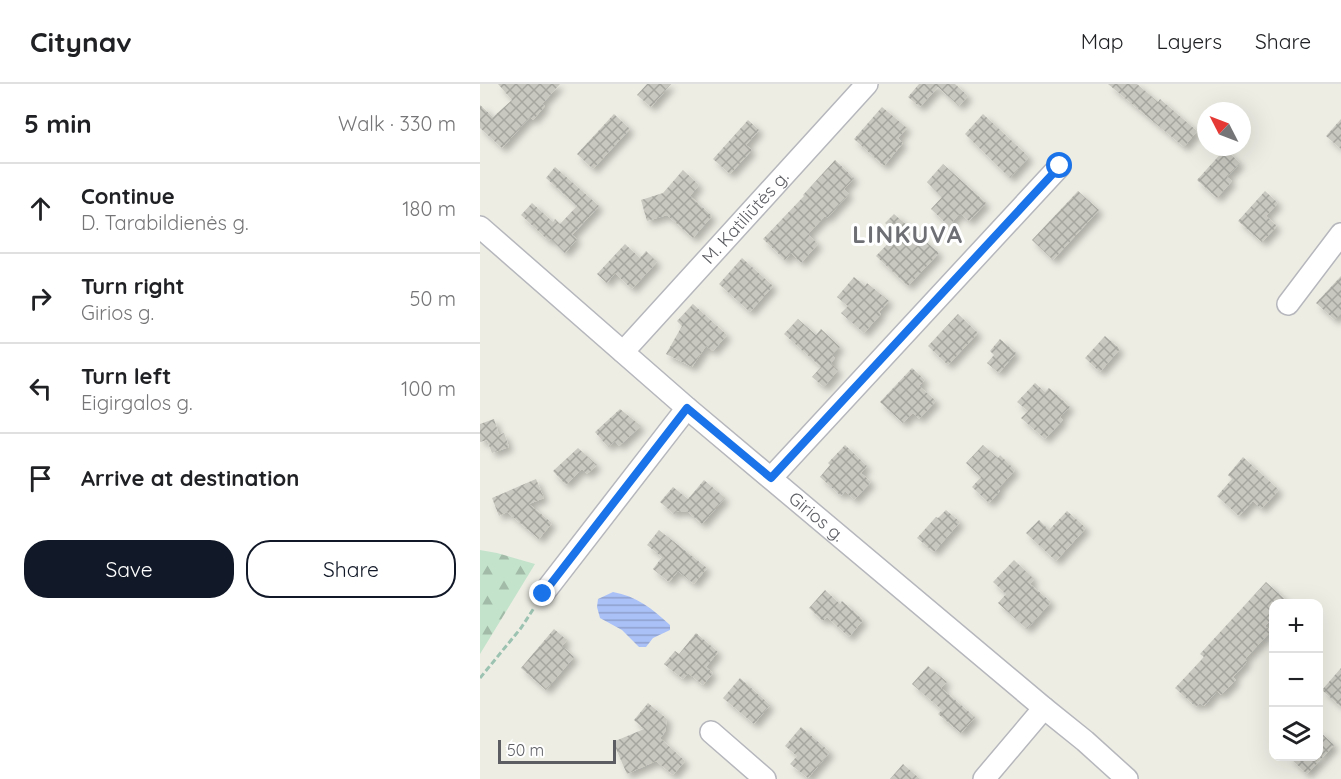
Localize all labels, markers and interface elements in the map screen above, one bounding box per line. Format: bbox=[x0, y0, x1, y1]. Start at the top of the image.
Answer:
text: Citynav bbox=[30, 24, 132, 59]
text: Map bbox=[1081, 28, 1124, 54]
text: Layers bbox=[1157, 28, 1222, 54]
text: Share bbox=[1255, 28, 1311, 54]
north arrow bbox=[1197, 102, 1251, 156]
text: 5 min bbox=[24, 107, 92, 140]
text: Walk · 330 m bbox=[338, 111, 456, 136]
route start bbox=[1046, 152, 1072, 178]
street label: M. Katiliūtės g. bbox=[697, 166, 794, 269]
text: Continue bbox=[81, 182, 175, 210]
icon: ahead bbox=[24, 192, 57, 225]
text: 180 m bbox=[402, 196, 456, 221]
text: D. Tarabildienės g. bbox=[81, 210, 249, 235]
district label: LINKUVA bbox=[852, 219, 964, 249]
text: Turn right bbox=[81, 272, 185, 300]
icon: right bbox=[24, 282, 57, 315]
text: 50 m bbox=[410, 286, 456, 311]
text: Girios g. bbox=[81, 300, 154, 325]
text: Turn left bbox=[81, 362, 171, 390]
icon: left bbox=[24, 372, 57, 405]
text: 100 m bbox=[401, 376, 456, 401]
text: Eigirgalos g. bbox=[81, 390, 193, 415]
icon: arrive bbox=[24, 462, 57, 495]
text: Arrive at destination bbox=[81, 464, 299, 492]
street label: Girios g. bbox=[784, 486, 849, 546]
button: Save bbox=[24, 540, 234, 598]
button: Share bbox=[246, 540, 456, 598]
route end bbox=[529, 580, 555, 606]
map controls bbox=[1269, 599, 1323, 761]
button: + bbox=[1269, 599, 1323, 653]
button: − bbox=[1269, 653, 1323, 707]
button: layers bbox=[1269, 707, 1323, 761]
scale bar bbox=[498, 737, 616, 764]
text: 50 m bbox=[507, 740, 544, 760]

